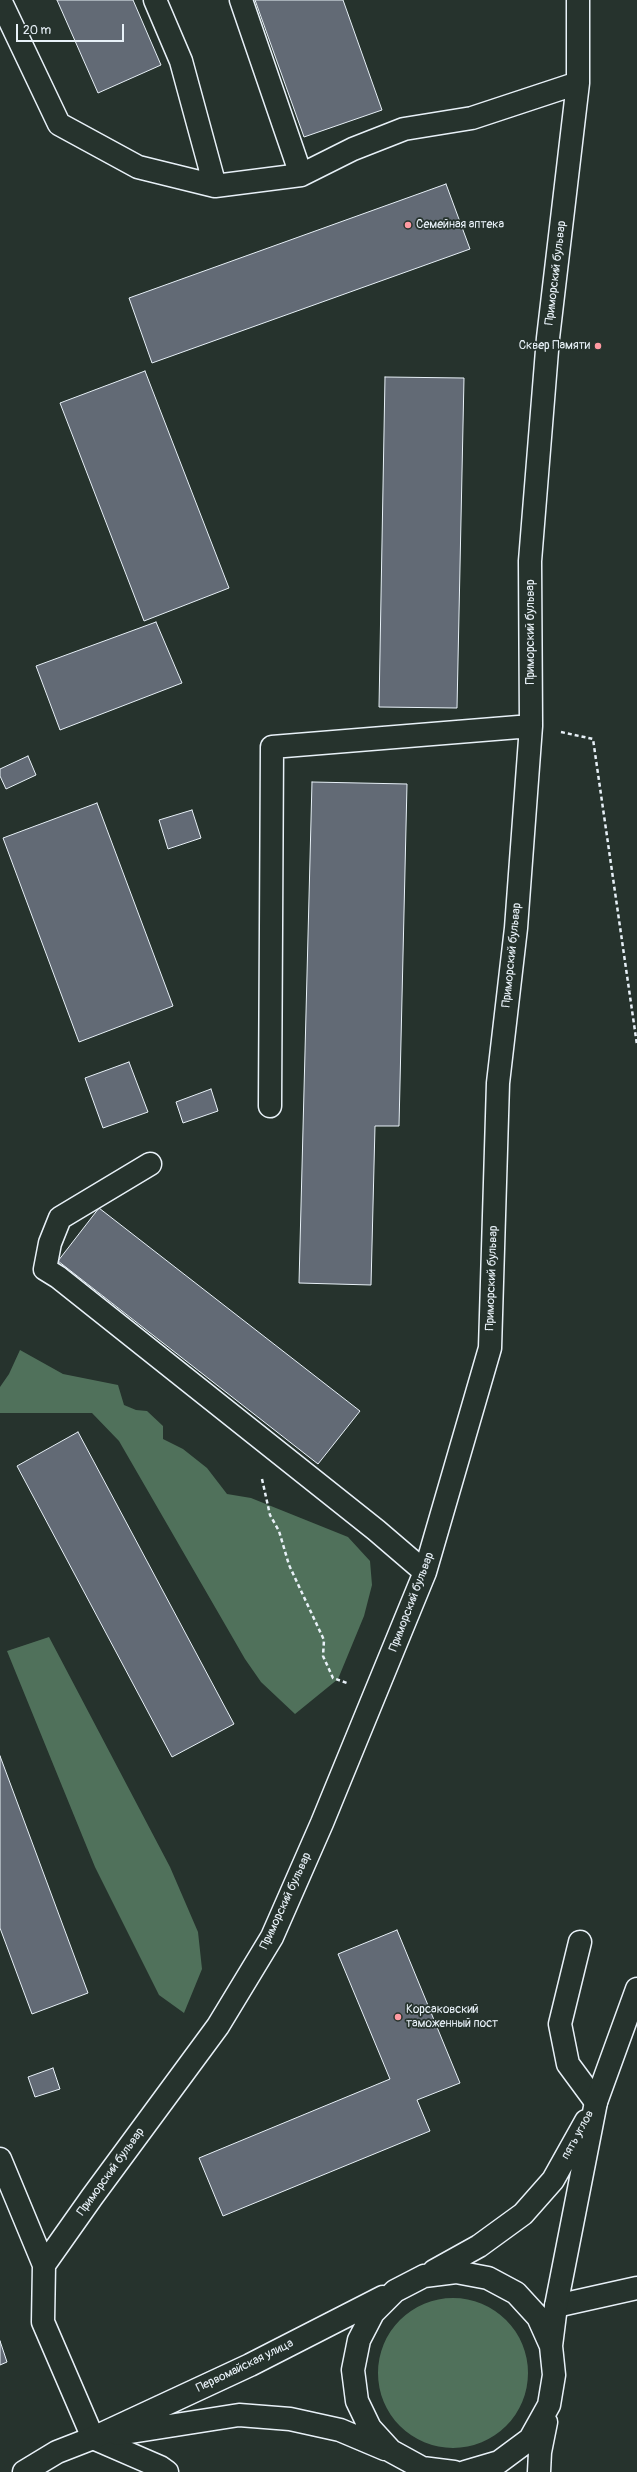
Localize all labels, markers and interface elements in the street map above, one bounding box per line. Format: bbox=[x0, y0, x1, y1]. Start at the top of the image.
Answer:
scale bar bbox=[18, 16, 126, 42]
text: 20 m bbox=[23, 23, 51, 38]
place label: Семейная аптека bbox=[416, 218, 504, 232]
marker: Семейная аптека bbox=[403, 220, 413, 230]
street label: Приморский бульвар bbox=[542, 220, 570, 326]
place label: Сквер Памяти bbox=[519, 339, 590, 353]
marker: Сквер Памяти bbox=[593, 341, 603, 351]
street label: Приморский бульвар bbox=[524, 579, 538, 685]
street label: Приморский бульвар bbox=[499, 902, 525, 1008]
street label: Приморский бульвар bbox=[483, 1225, 501, 1331]
street label: Приморский бульвар bbox=[386, 1550, 438, 1654]
street label: Приморский бульвар bbox=[257, 1850, 315, 1952]
place label: Корсаковский таможенный пост bbox=[406, 2003, 498, 2031]
marker: Корсаковский таможенный пост bbox=[393, 2012, 403, 2022]
street label: пять углов bbox=[559, 2108, 597, 2162]
street label: Приморский бульвар bbox=[74, 2125, 148, 2219]
street label: Первомайская улица bbox=[194, 2336, 296, 2396]

